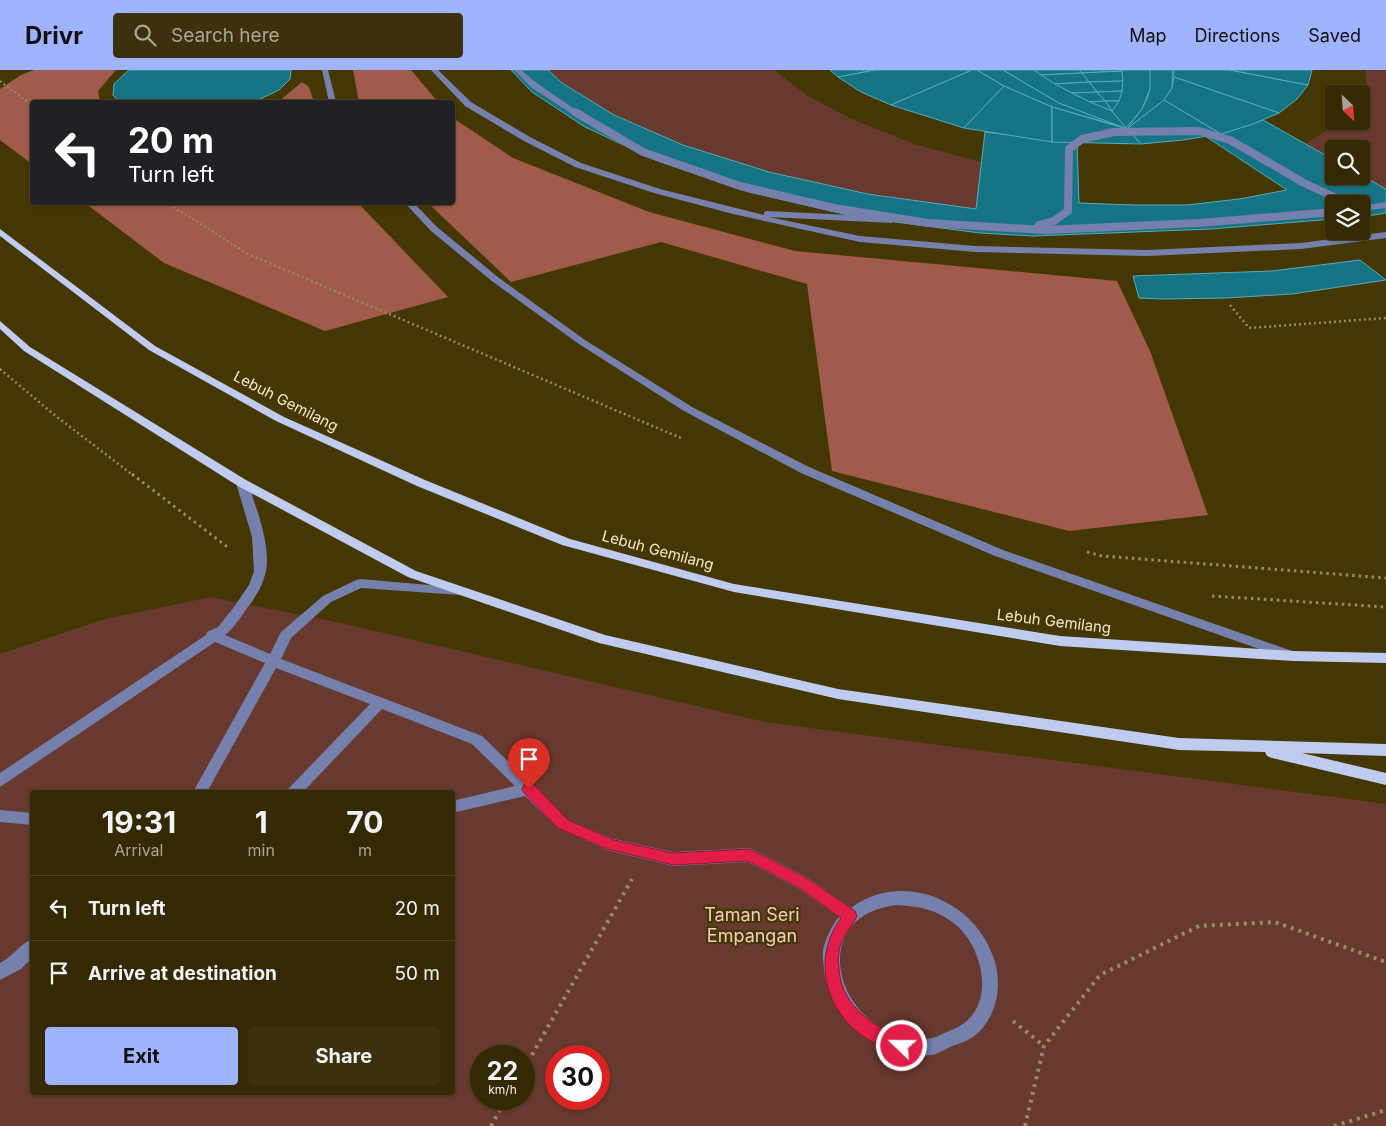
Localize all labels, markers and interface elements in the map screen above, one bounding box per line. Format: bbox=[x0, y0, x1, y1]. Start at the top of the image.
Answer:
search box bbox=[113, 13, 463, 58]
text: Drivr bbox=[25, 21, 83, 50]
icon: search bbox=[131, 21, 159, 49]
text: Search here bbox=[171, 24, 280, 47]
text: Map bbox=[1129, 25, 1167, 46]
text: Directions bbox=[1195, 25, 1280, 46]
text: Saved bbox=[1308, 25, 1361, 46]
north arrow bbox=[1325, 85, 1370, 130]
map controls bbox=[1325, 85, 1370, 240]
text: 20 m bbox=[128, 119, 214, 161]
icon: left bbox=[45, 120, 110, 185]
button: search bbox=[1325, 140, 1370, 185]
text: Turn left bbox=[128, 161, 214, 187]
button: layers bbox=[1325, 195, 1370, 240]
street label: Lebuh Gemilang bbox=[230, 366, 342, 436]
street label: Lebuh Gemilang bbox=[600, 526, 716, 574]
street label: Lebuh Gemilang bbox=[996, 605, 1112, 637]
pin bbox=[508, 738, 550, 789]
icon: arrive bbox=[515, 745, 543, 773]
text: 19:31 bbox=[101, 804, 176, 840]
text: 1 bbox=[255, 804, 268, 840]
text: 70 bbox=[346, 804, 384, 840]
text: Arrival bbox=[114, 840, 163, 860]
text: min bbox=[248, 840, 275, 860]
text: m bbox=[358, 840, 372, 860]
icon: left bbox=[45, 894, 73, 922]
text: Turn left bbox=[88, 897, 166, 920]
text: 20 m bbox=[394, 897, 440, 920]
park label: Taman Seri Empangan bbox=[704, 904, 800, 946]
icon: arrive bbox=[45, 959, 73, 987]
text: Arrive at destination bbox=[88, 962, 277, 985]
text: 50 m bbox=[394, 962, 440, 985]
position arrow bbox=[875, 1019, 927, 1071]
button: Exit bbox=[45, 1027, 238, 1085]
button: Share bbox=[248, 1027, 440, 1085]
speed limit sign: 30 bbox=[545, 1045, 610, 1110]
text: 22 bbox=[487, 1056, 518, 1086]
text: km/h bbox=[488, 1082, 517, 1097]

